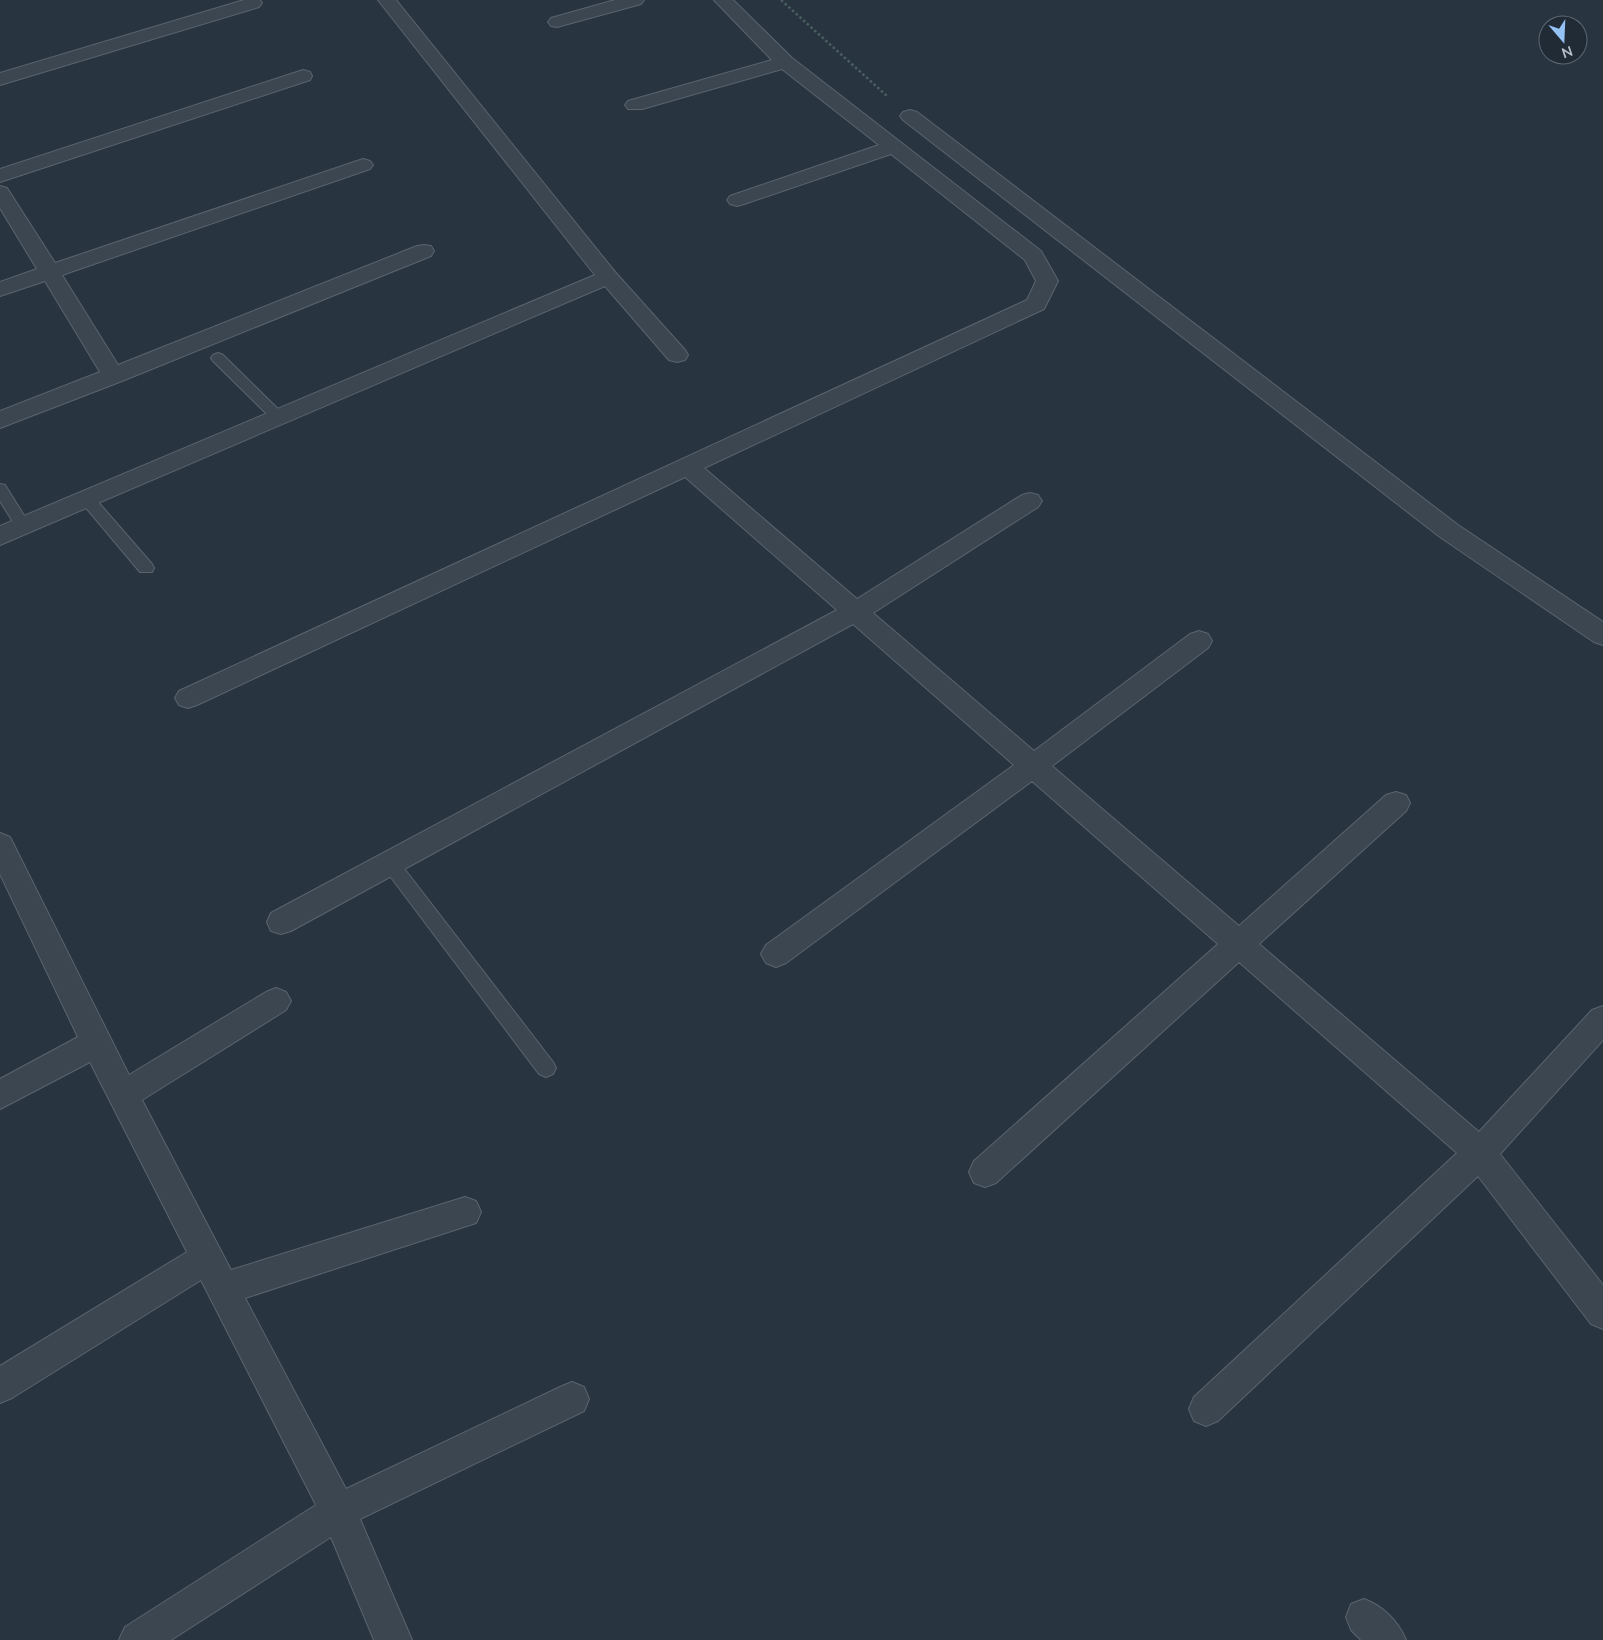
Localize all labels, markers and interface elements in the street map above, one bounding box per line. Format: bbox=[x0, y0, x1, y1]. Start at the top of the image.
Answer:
north arrow bbox=[1538, 15, 1588, 65]
text: N bbox=[1559, 41, 1575, 63]

